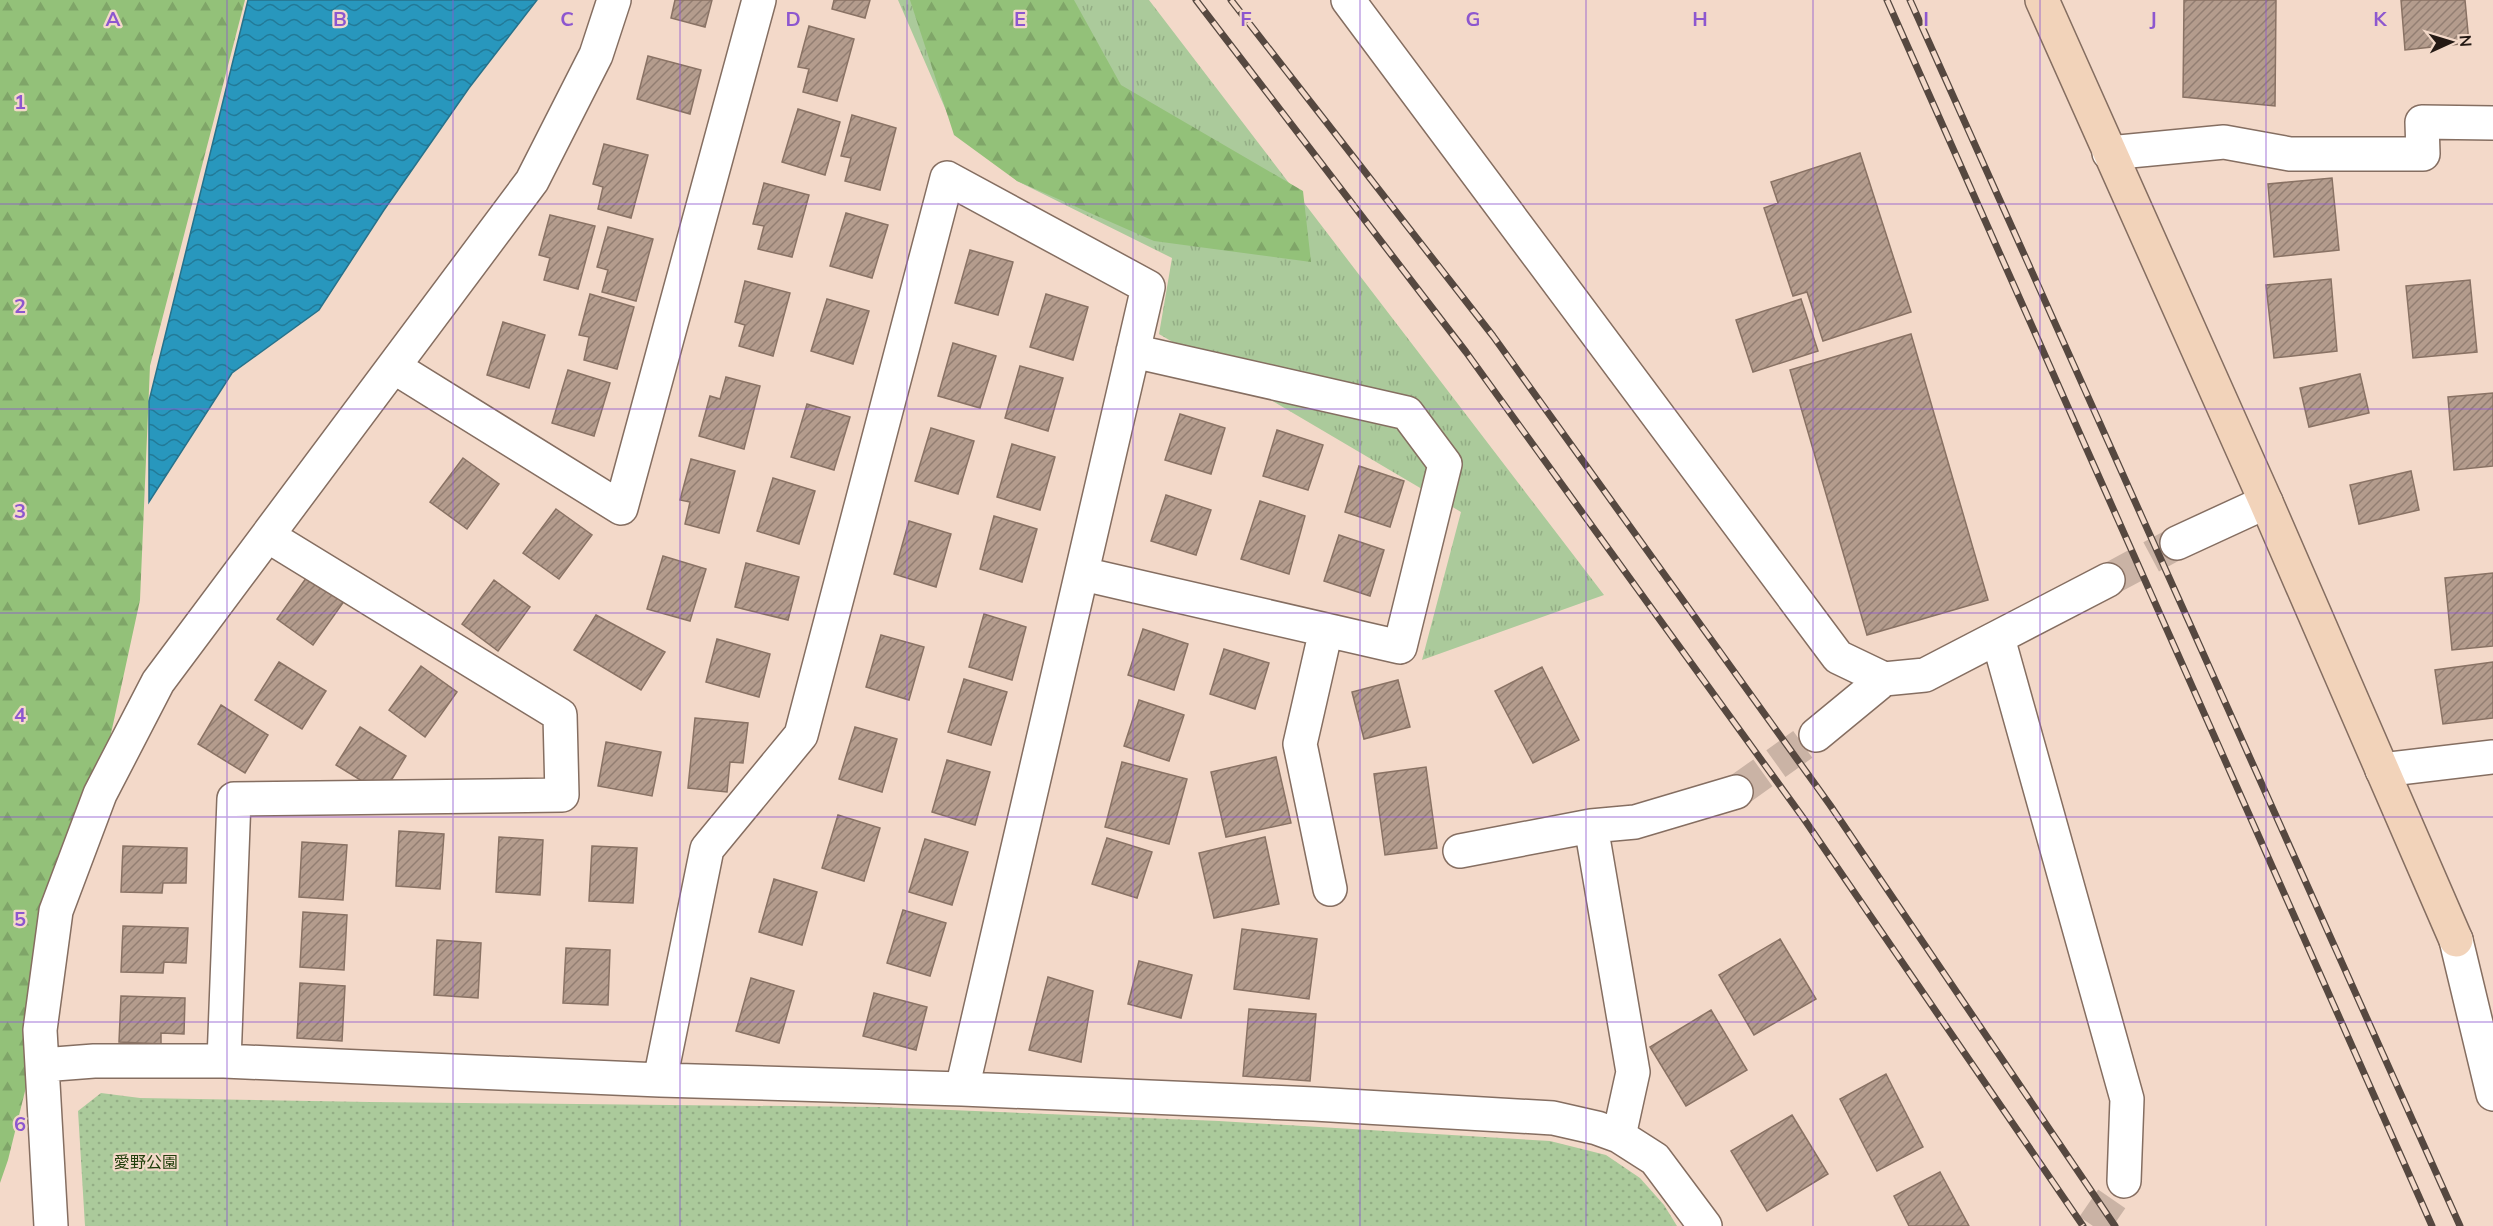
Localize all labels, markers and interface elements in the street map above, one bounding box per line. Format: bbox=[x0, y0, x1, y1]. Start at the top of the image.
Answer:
text: A bbox=[106, 6, 121, 31]
text: B bbox=[333, 6, 347, 31]
text: C bbox=[560, 6, 574, 31]
text: D bbox=[785, 6, 801, 31]
text: E bbox=[1014, 6, 1026, 31]
text: F bbox=[1240, 6, 1252, 31]
text: G bbox=[1466, 6, 1480, 31]
text: H bbox=[1692, 6, 1708, 31]
text: I bbox=[1923, 6, 1929, 31]
text: J bbox=[2149, 6, 2157, 31]
text: K bbox=[2373, 6, 2387, 31]
north arrow bbox=[2421, 12, 2481, 72]
text: N bbox=[2456, 34, 2476, 48]
text: 1 bbox=[14, 89, 26, 114]
text: 2 bbox=[14, 293, 26, 318]
text: 3 bbox=[14, 498, 26, 523]
text: 4 bbox=[14, 702, 26, 727]
text: 5 bbox=[14, 906, 26, 931]
text: 6 bbox=[14, 1111, 26, 1136]
park label: 愛野公園 bbox=[114, 1152, 178, 1172]

